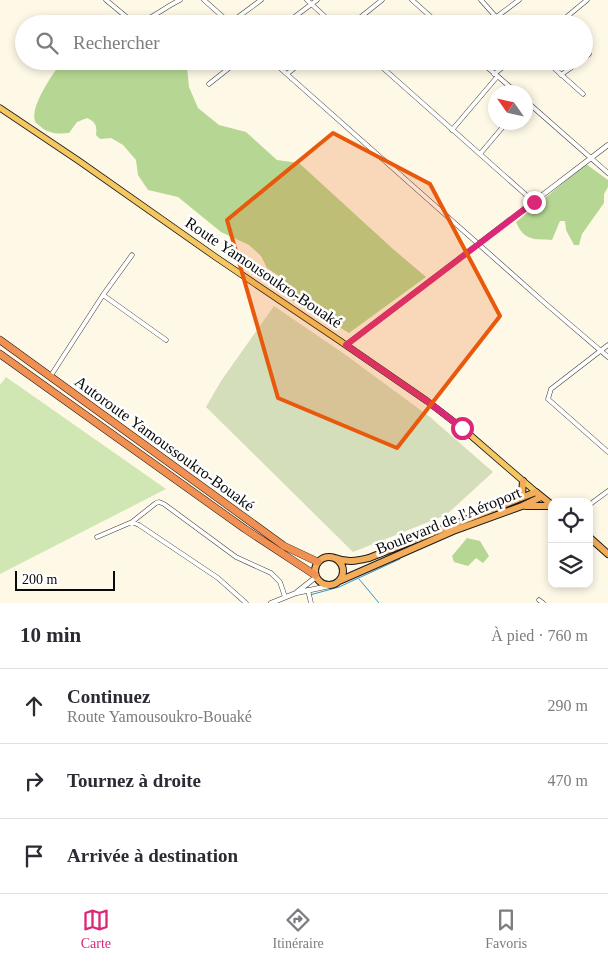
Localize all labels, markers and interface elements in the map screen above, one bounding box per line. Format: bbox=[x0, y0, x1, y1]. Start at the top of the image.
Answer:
search box bbox=[15, 15, 593, 70]
icon: search bbox=[33, 29, 61, 57]
text: Rechercher bbox=[73, 32, 160, 53]
north arrow bbox=[488, 85, 533, 130]
route end bbox=[523, 191, 546, 214]
street label: Route Yamousoukro-Bouaké bbox=[182, 214, 345, 331]
street label: Autoroute Yamoussoukro-Bouaké bbox=[72, 373, 258, 514]
route start bbox=[451, 417, 474, 440]
street label: Boulevard de l'Aéroport bbox=[373, 483, 524, 558]
map controls bbox=[548, 498, 593, 588]
button: locate bbox=[548, 498, 593, 543]
button: layers bbox=[548, 543, 593, 588]
scale bar bbox=[15, 568, 115, 591]
text: 200 m bbox=[22, 572, 57, 587]
text: 10 min bbox=[20, 623, 81, 647]
text: À pied · 760 m bbox=[491, 627, 588, 644]
text: Continuez bbox=[67, 686, 150, 707]
icon: ahead bbox=[20, 692, 48, 720]
text: 290 m bbox=[548, 697, 588, 714]
text: Route Yamousoukro-Bouaké bbox=[67, 708, 252, 725]
icon: right bbox=[20, 767, 48, 795]
text: Tournez à droite bbox=[67, 770, 201, 791]
text: 470 m bbox=[548, 772, 588, 789]
icon: arrive bbox=[20, 842, 48, 870]
text: Arrivée à destination bbox=[67, 845, 238, 866]
tab: Carte bbox=[81, 906, 111, 952]
tab: Itinéraire bbox=[273, 906, 324, 952]
tab: Favoris bbox=[485, 906, 527, 952]

